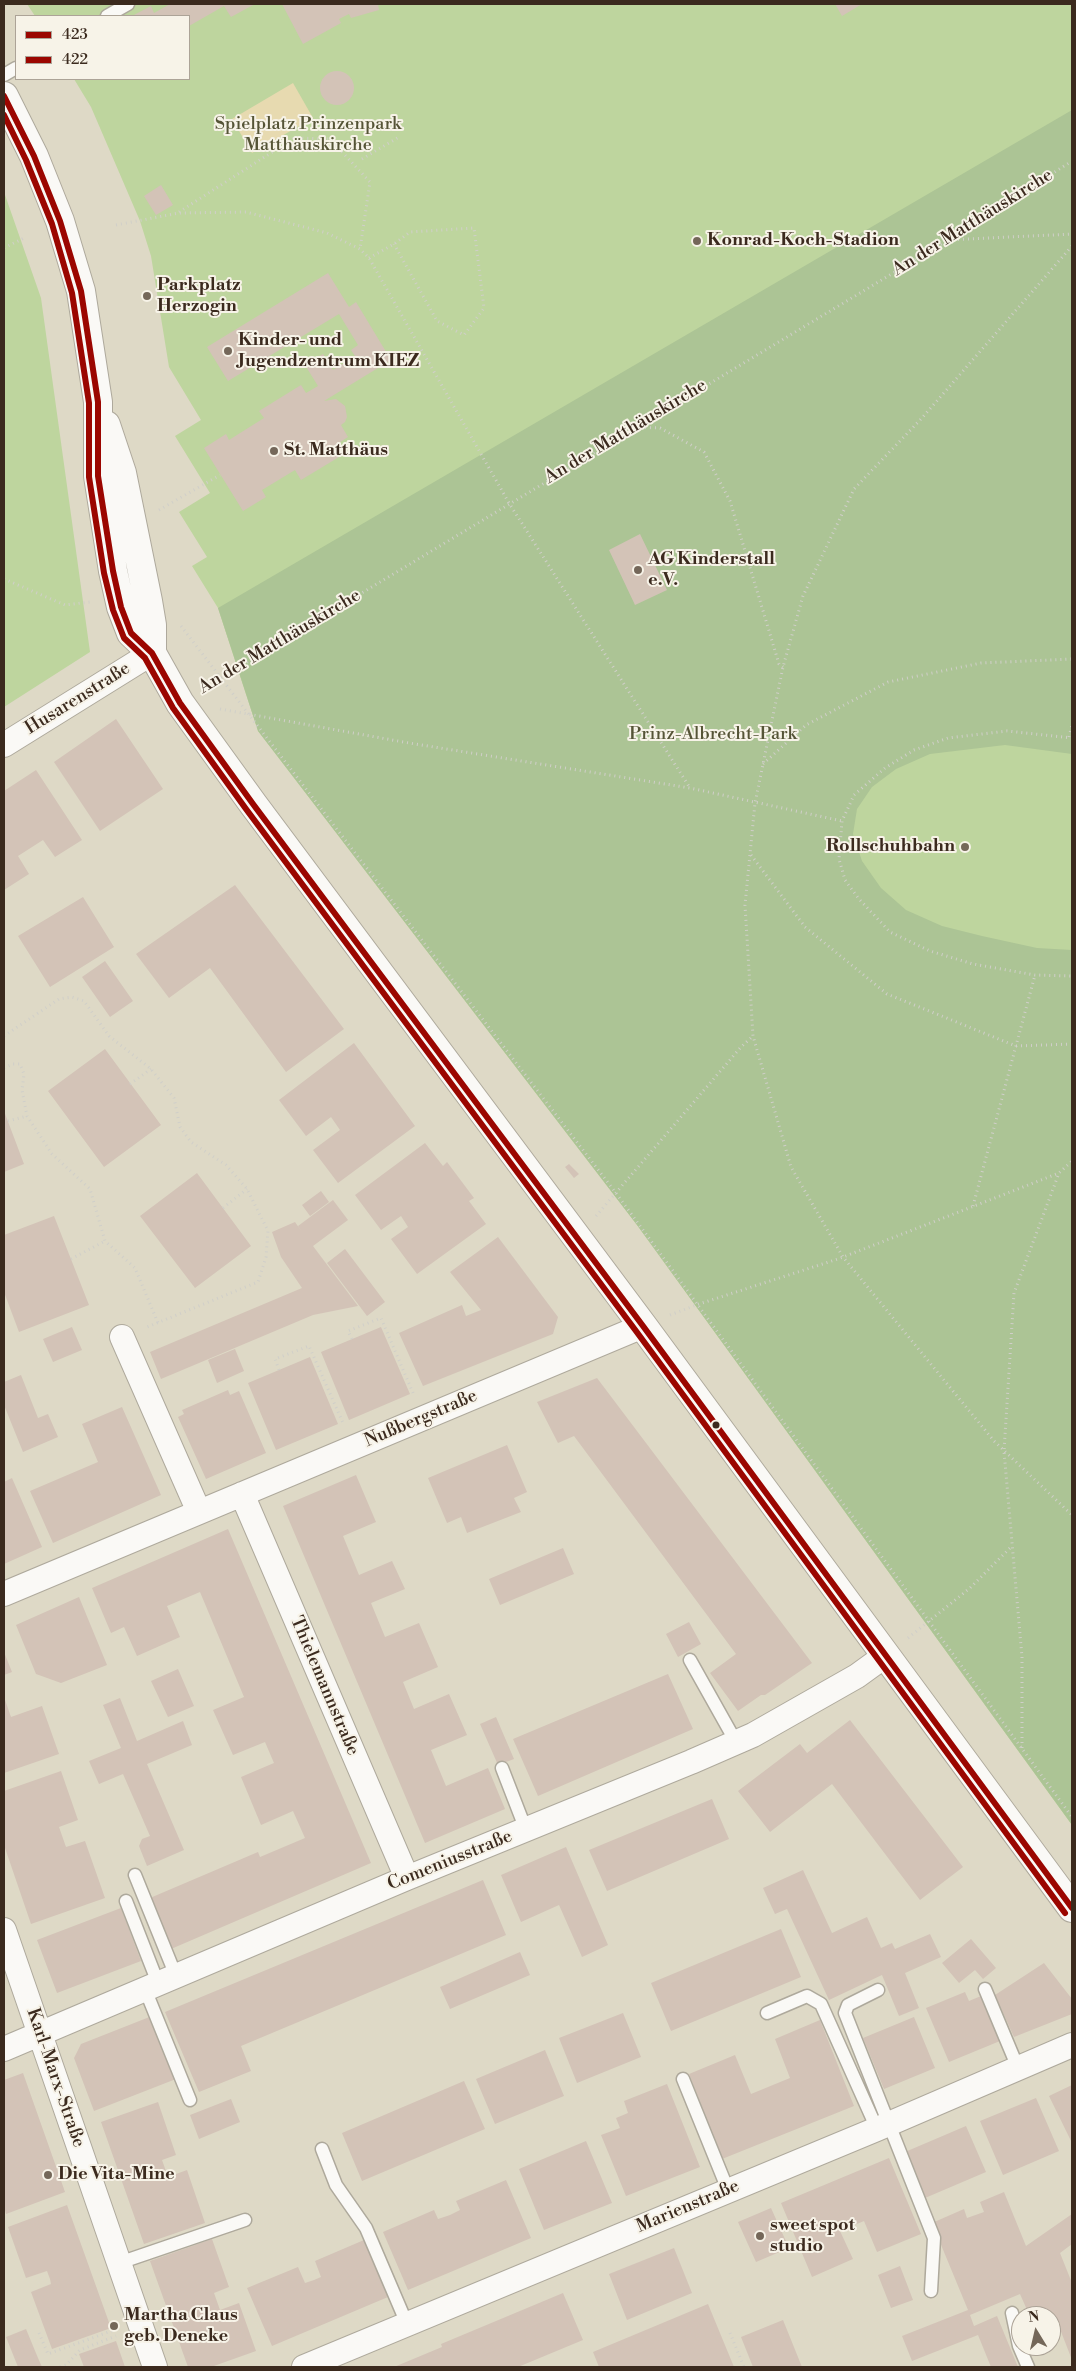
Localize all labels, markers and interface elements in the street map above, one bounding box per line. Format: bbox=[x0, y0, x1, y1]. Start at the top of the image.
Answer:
legend bbox=[15, 15, 190, 80]
text: 423 bbox=[62, 25, 88, 44]
text: 422 bbox=[62, 50, 88, 69]
park label: Spielplatz Prinzenpark Matthäuskirche bbox=[215, 114, 401, 156]
street label: An der Matthäuskirche bbox=[889, 165, 1057, 281]
place label: Konrad-Koch-Stadion bbox=[707, 230, 899, 252]
marker: Konrad-Koch-Stadion bbox=[691, 235, 703, 247]
place label: Parkplatz Herzogin bbox=[157, 275, 240, 318]
marker: Parkplatz Herzogin bbox=[141, 290, 153, 302]
place label: Kinder- und Jugendzentrum KIEZ bbox=[238, 330, 419, 372]
marker: Kinder- und Jugendzentrum KIEZ bbox=[222, 345, 234, 357]
street label: An der Matthäuskirche bbox=[541, 375, 711, 489]
place label: St. Matthäus bbox=[284, 440, 388, 462]
marker: St. Matthäus bbox=[268, 445, 280, 457]
place label: AG Kinderstall e.V. bbox=[648, 549, 775, 592]
marker: AG Kinderstall e.V. bbox=[632, 564, 644, 576]
street label: An der Matthäuskirche bbox=[195, 585, 365, 699]
street label: Husarenstraße bbox=[22, 658, 134, 740]
park label: Prinz-Albrecht-Park bbox=[629, 724, 797, 746]
place label: Rollschuhbahn bbox=[826, 836, 955, 858]
marker: Rollschuhbahn bbox=[959, 841, 971, 853]
street label: Nußbergstraße bbox=[361, 1386, 481, 1452]
unlabelled marker bbox=[711, 1420, 721, 1430]
street label: Thielemannstraße bbox=[285, 1613, 363, 1759]
street label: Comeniusstraße bbox=[385, 1826, 515, 1896]
street label: Karl-Marx-Straße bbox=[21, 2006, 89, 2150]
place label: Die Vita-Mine bbox=[58, 2164, 175, 2186]
marker: Die Vita-Mine bbox=[42, 2169, 54, 2181]
street label: Marienstraße bbox=[633, 2176, 743, 2238]
place label: sweet spot studio bbox=[770, 2215, 855, 2258]
marker: sweet spot studio bbox=[754, 2230, 766, 2242]
place label: Martha Claus geb. Deneke bbox=[124, 2305, 238, 2348]
north arrow bbox=[1011, 2306, 1061, 2356]
text: N bbox=[1027, 2307, 1041, 2327]
marker: Martha Claus geb. Deneke bbox=[108, 2320, 120, 2332]

